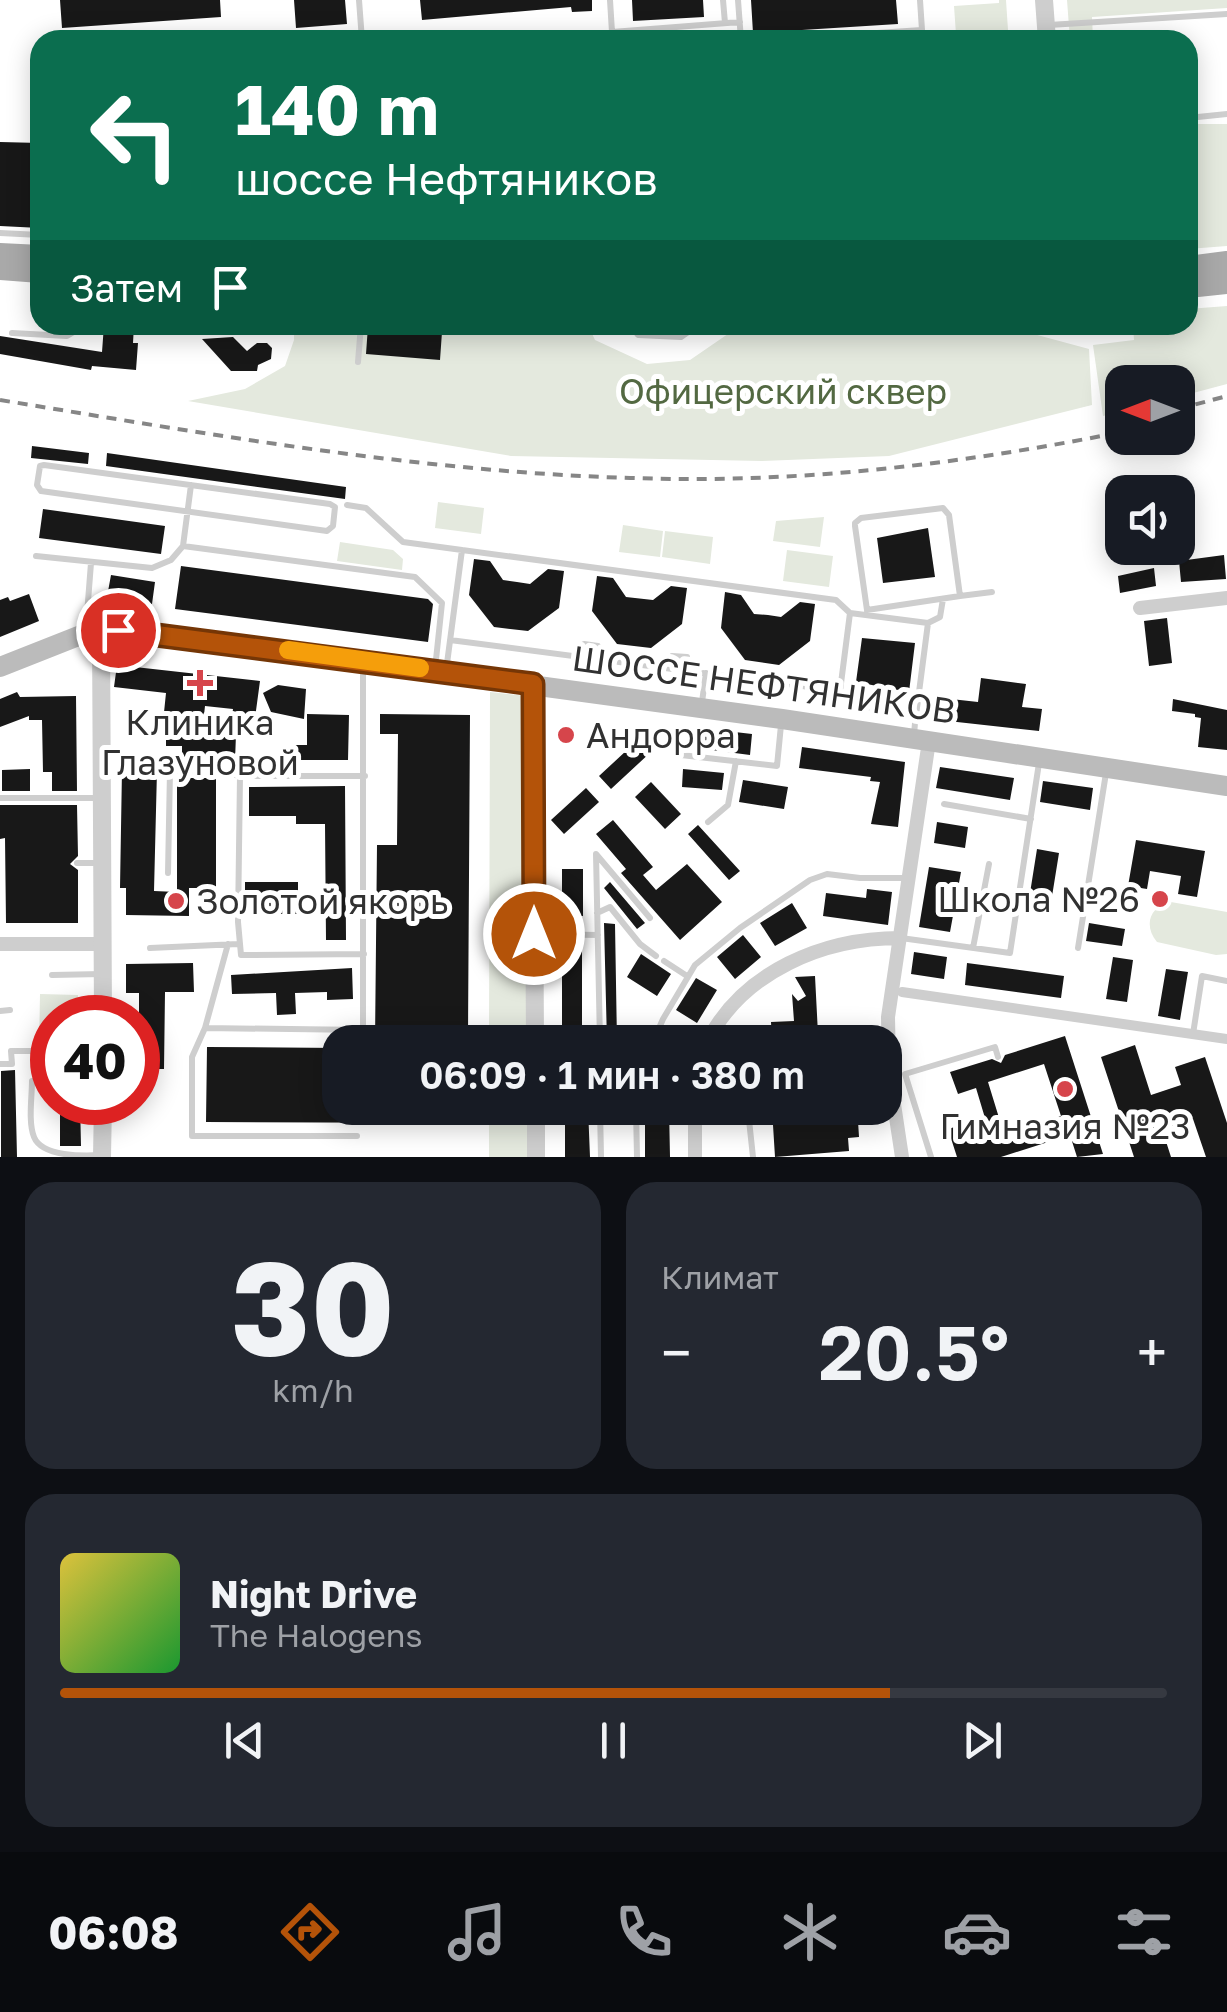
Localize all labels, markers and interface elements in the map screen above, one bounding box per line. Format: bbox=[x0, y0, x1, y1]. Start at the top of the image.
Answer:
text: 140 m bbox=[235, 66, 439, 150]
icon: left bbox=[70, 70, 200, 200]
text: шоссе Нефтяников bbox=[235, 151, 658, 205]
icon: arrive bbox=[203, 260, 258, 315]
text: Затем bbox=[70, 265, 183, 310]
north arrow bbox=[1105, 365, 1195, 455]
map controls bbox=[1105, 365, 1195, 565]
park label: Офицерский сквер bbox=[619, 370, 947, 412]
button: sound bbox=[1105, 475, 1195, 565]
pin bbox=[76, 588, 161, 673]
icon: arrive bbox=[91, 603, 146, 658]
street label: ШОССЕ НЕФТЯНИКОВ bbox=[570, 636, 958, 732]
marker: Клиника Глазуновой bbox=[187, 670, 213, 696]
place label: Клиника Глазуновой bbox=[101, 701, 299, 783]
place label: Андорра bbox=[586, 714, 736, 756]
marker: Андорра bbox=[555, 724, 577, 746]
place label: Школа №26 bbox=[937, 878, 1140, 920]
place label: Золотой якорь bbox=[196, 880, 448, 922]
position arrow bbox=[482, 882, 586, 986]
marker: Школа №26 bbox=[1149, 888, 1171, 910]
marker: Золотой якорь bbox=[165, 890, 187, 912]
speed limit sign: 40 bbox=[30, 995, 160, 1125]
text: 06:09 · 1 мин · 380 m bbox=[419, 1052, 805, 1097]
marker: Гимназия №23 bbox=[1054, 1078, 1076, 1100]
place label: Гимназия №23 bbox=[940, 1105, 1190, 1147]
text: 30 bbox=[231, 1228, 395, 1384]
text: Климат bbox=[661, 1258, 779, 1296]
text: 20.5° bbox=[819, 1306, 1009, 1397]
text: − bbox=[661, 1319, 691, 1385]
text: + bbox=[1137, 1319, 1167, 1385]
text: km/h bbox=[272, 1371, 354, 1409]
text: Night Drive bbox=[210, 1571, 417, 1616]
text: The Halogens bbox=[210, 1616, 422, 1654]
icon: previous bbox=[217, 1713, 272, 1768]
icon: pause bbox=[586, 1713, 641, 1768]
icon: next bbox=[955, 1713, 1010, 1768]
icon: directions bbox=[275, 1897, 345, 1967]
icon: music bbox=[442, 1897, 512, 1967]
icon: phone bbox=[609, 1897, 679, 1967]
icon: climate bbox=[775, 1897, 845, 1967]
icon: car bbox=[942, 1897, 1012, 1967]
icon: filters bbox=[1109, 1897, 1179, 1967]
text: 06:08 bbox=[48, 1905, 179, 1959]

